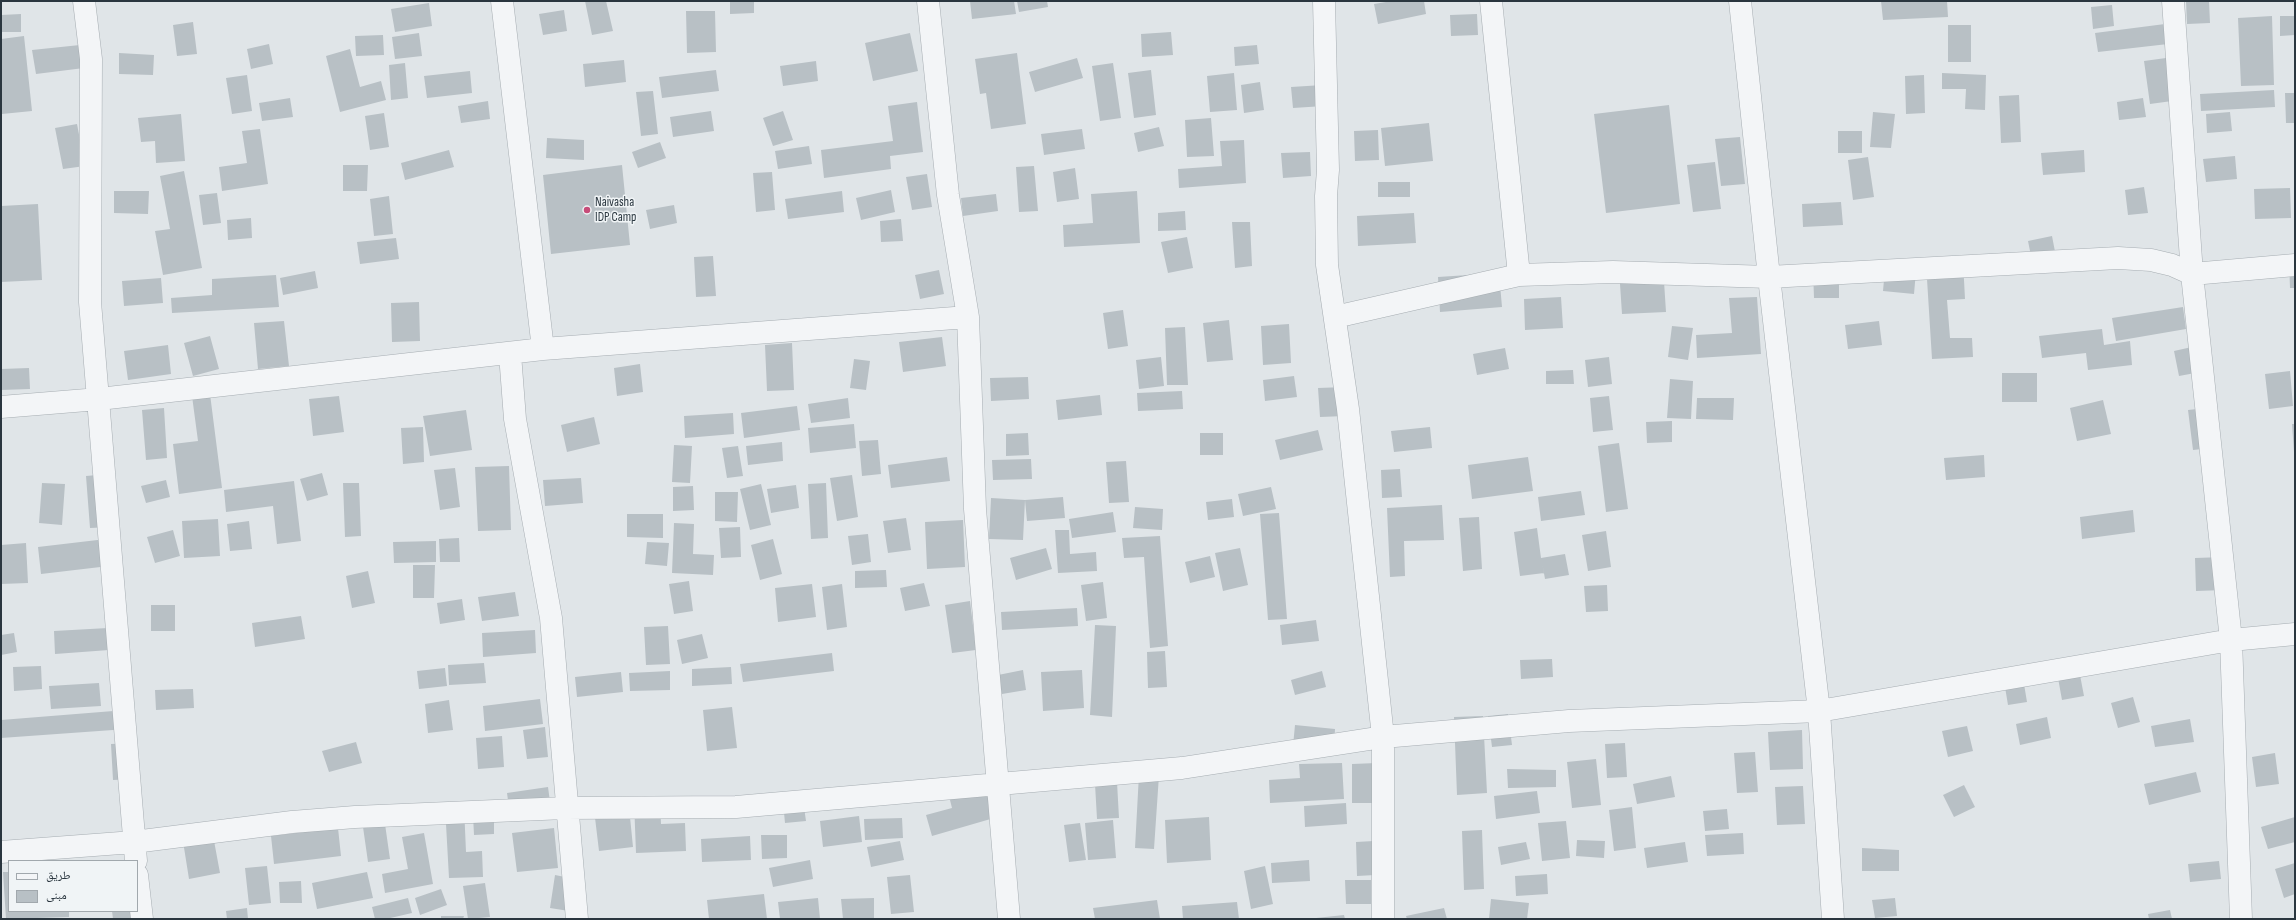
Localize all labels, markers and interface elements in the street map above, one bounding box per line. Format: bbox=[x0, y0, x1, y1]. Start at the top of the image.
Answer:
place label: Naivasha IDP Camp bbox=[595, 195, 636, 226]
marker: Naivasha IDP Camp bbox=[582, 205, 592, 215]
legend bbox=[8, 860, 138, 912]
text: طريق bbox=[46, 868, 71, 883]
text: مبنى bbox=[46, 888, 67, 903]

